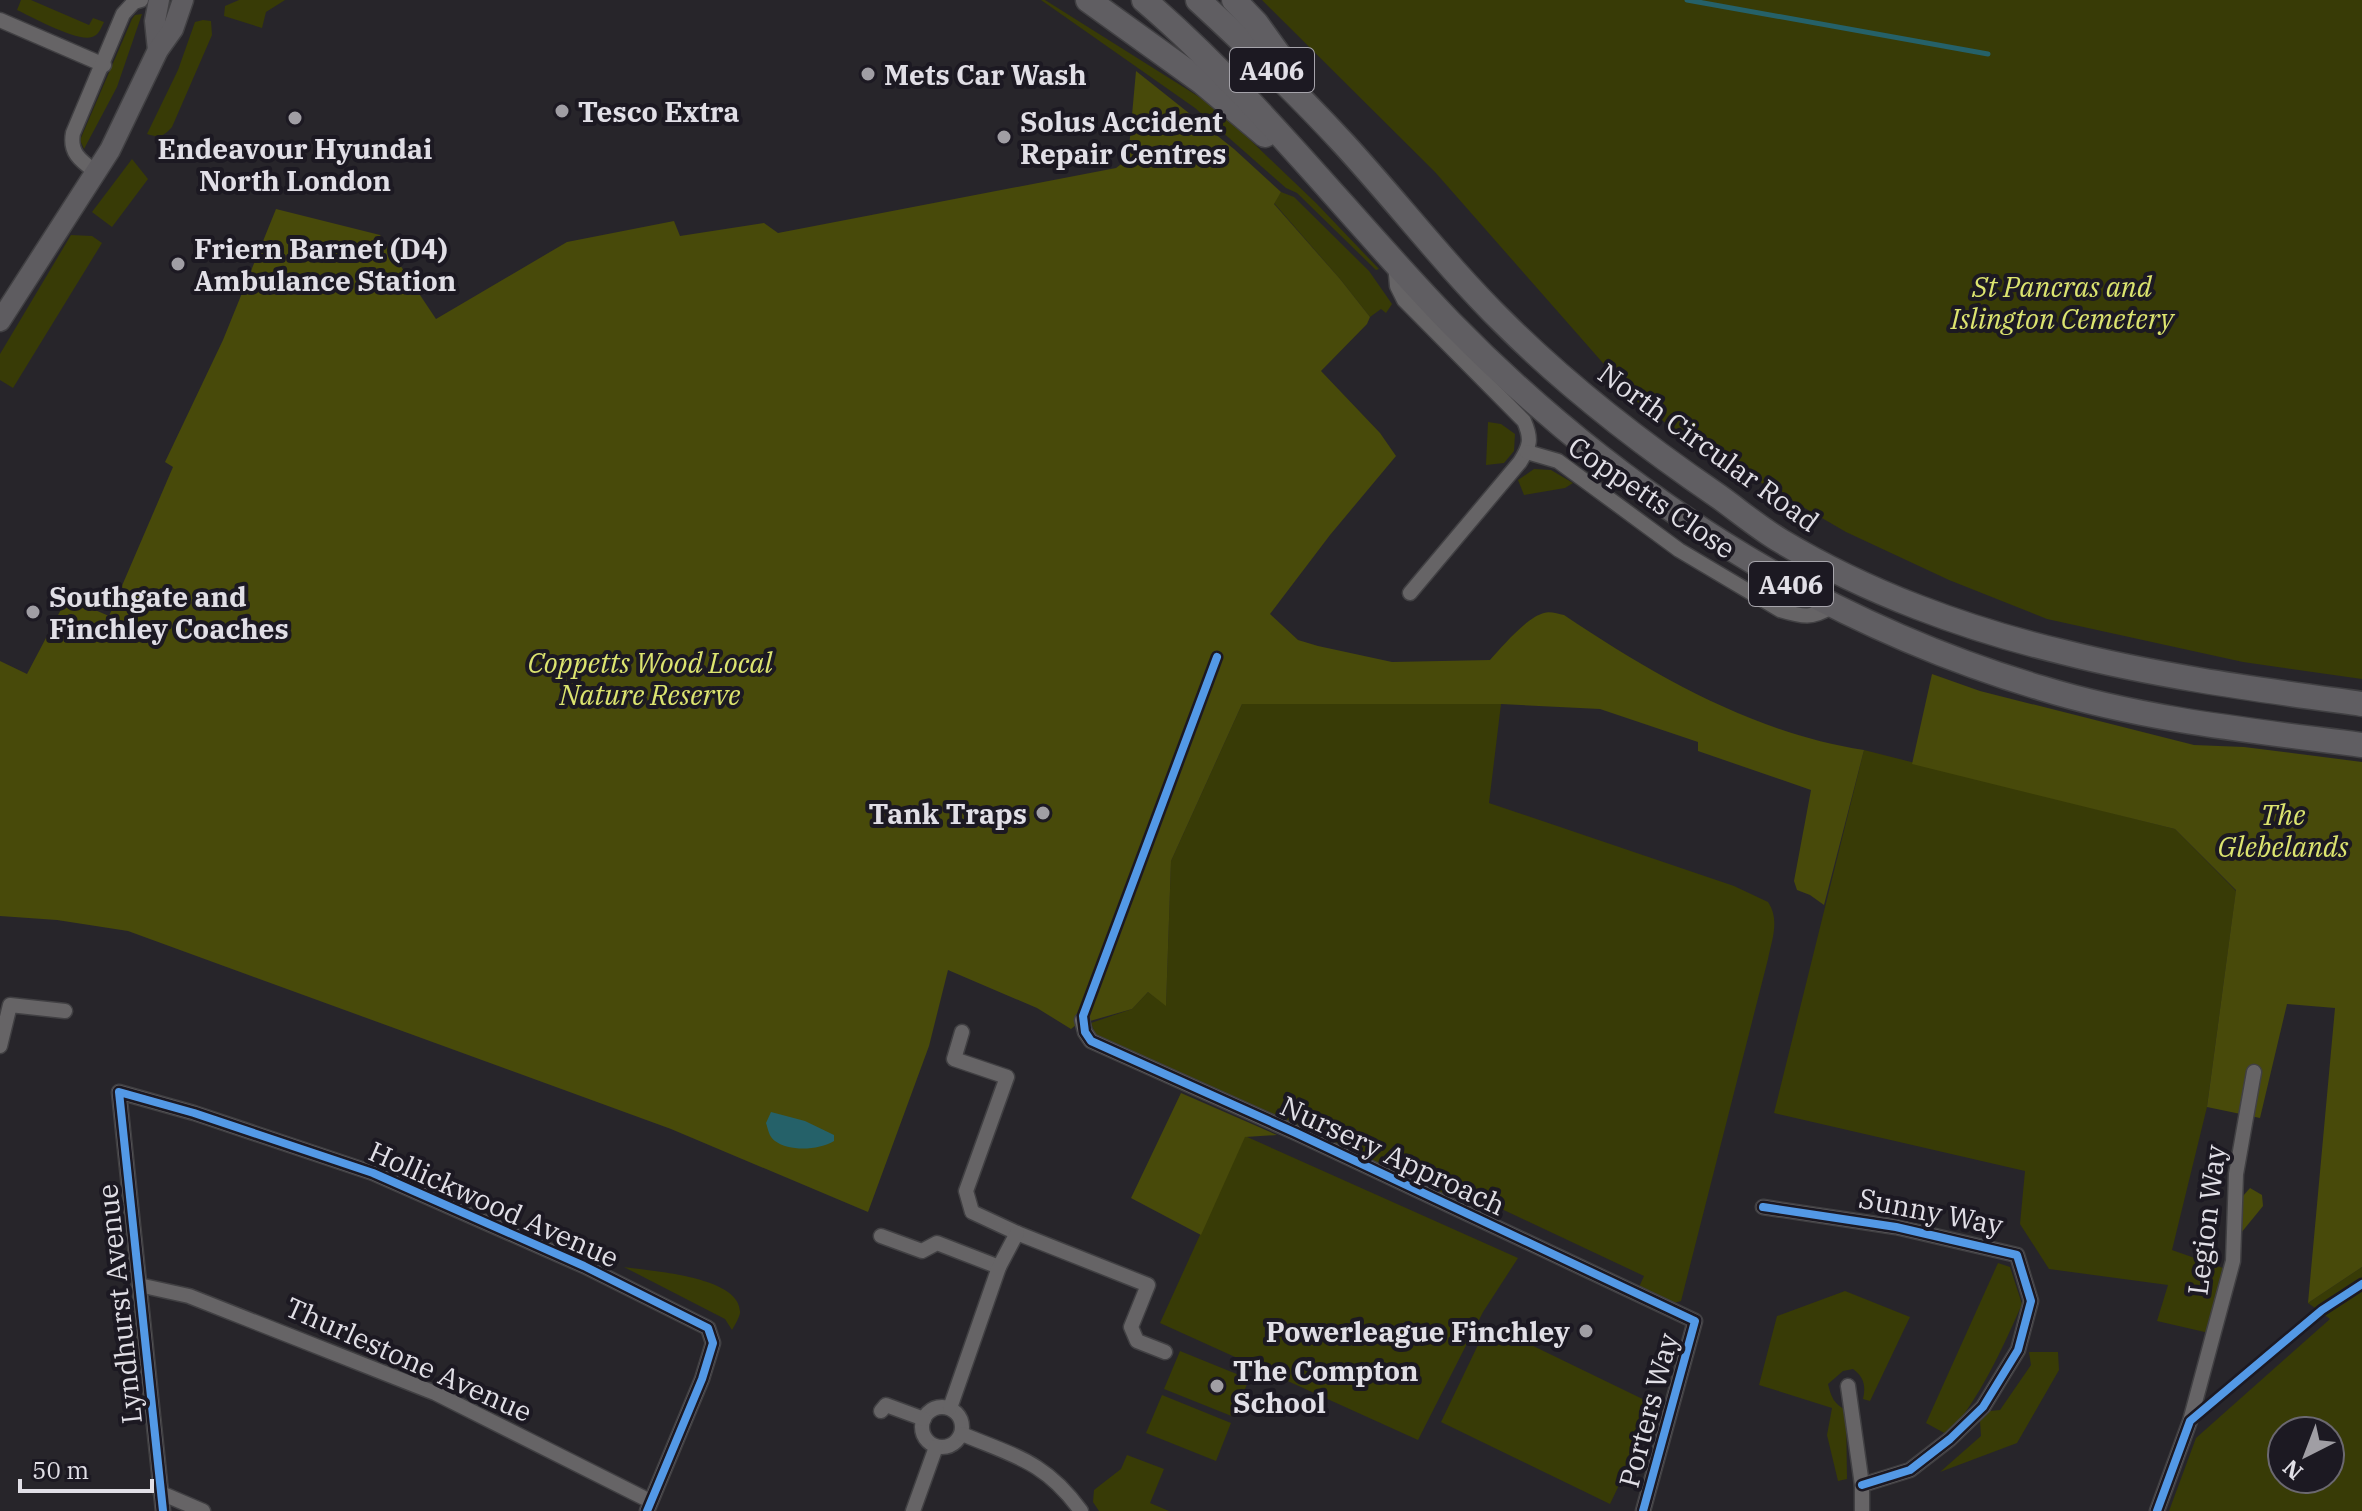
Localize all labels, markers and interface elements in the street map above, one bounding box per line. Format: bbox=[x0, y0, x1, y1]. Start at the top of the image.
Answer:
road number: A406 bbox=[1230, 48, 1314, 92]
place label: Mets Car Wash bbox=[884, 56, 1087, 93]
marker: Mets Car Wash bbox=[859, 65, 877, 83]
place label: Tesco Extra bbox=[578, 93, 739, 130]
marker: Tesco Extra bbox=[553, 102, 571, 120]
place label: Solus Accident Repair Centres bbox=[1020, 103, 1226, 172]
marker: Endeavour Hyundai North London bbox=[286, 109, 304, 127]
marker: Solus Accident Repair Centres bbox=[995, 128, 1013, 146]
place label: Endeavour Hyundai North London bbox=[158, 130, 432, 199]
place label: Friern Barnet (D4) Ambulance Station bbox=[194, 230, 456, 299]
marker: Friern Barnet (D4) Ambulance Station bbox=[169, 255, 187, 273]
park label: St Pancras and Islington Cemetery bbox=[1950, 268, 2176, 337]
street label: North Circular Road bbox=[1591, 354, 1827, 540]
street label: Coppetts Close bbox=[1561, 427, 1743, 567]
road number: A406 bbox=[1749, 562, 1833, 606]
place label: Southgate and Finchley Coaches bbox=[49, 578, 289, 647]
marker: Southgate and Finchley Coaches bbox=[24, 603, 42, 621]
park label: Coppetts Wood Local Nature Reserve bbox=[528, 644, 774, 713]
place label: Tank Traps bbox=[868, 795, 1027, 832]
park label: The Glebelands bbox=[2218, 796, 2349, 865]
marker: Tank Traps bbox=[1034, 804, 1052, 822]
street label: Nursery Approach bbox=[1275, 1087, 1511, 1223]
street label: Hollickwood Avenue bbox=[363, 1132, 625, 1276]
street label: Legion Way bbox=[2178, 1143, 2234, 1297]
street label: Sunny Way bbox=[1856, 1179, 2006, 1243]
street label: Lyndhurst Avenue bbox=[88, 1182, 150, 1426]
street label: Thurlestone Avenue bbox=[280, 1288, 538, 1430]
place label: Powerleague Finchley bbox=[1266, 1313, 1570, 1350]
marker: Powerleague Finchley bbox=[1577, 1322, 1595, 1340]
street label: Porters Way bbox=[1610, 1329, 1686, 1491]
place label: The Compton School bbox=[1233, 1352, 1419, 1421]
marker: The Compton School bbox=[1208, 1377, 1226, 1395]
north arrow bbox=[2266, 1415, 2346, 1495]
scale bar bbox=[20, 1443, 152, 1493]
text: 50 m bbox=[32, 1454, 89, 1486]
text: N bbox=[2276, 1454, 2308, 1487]

